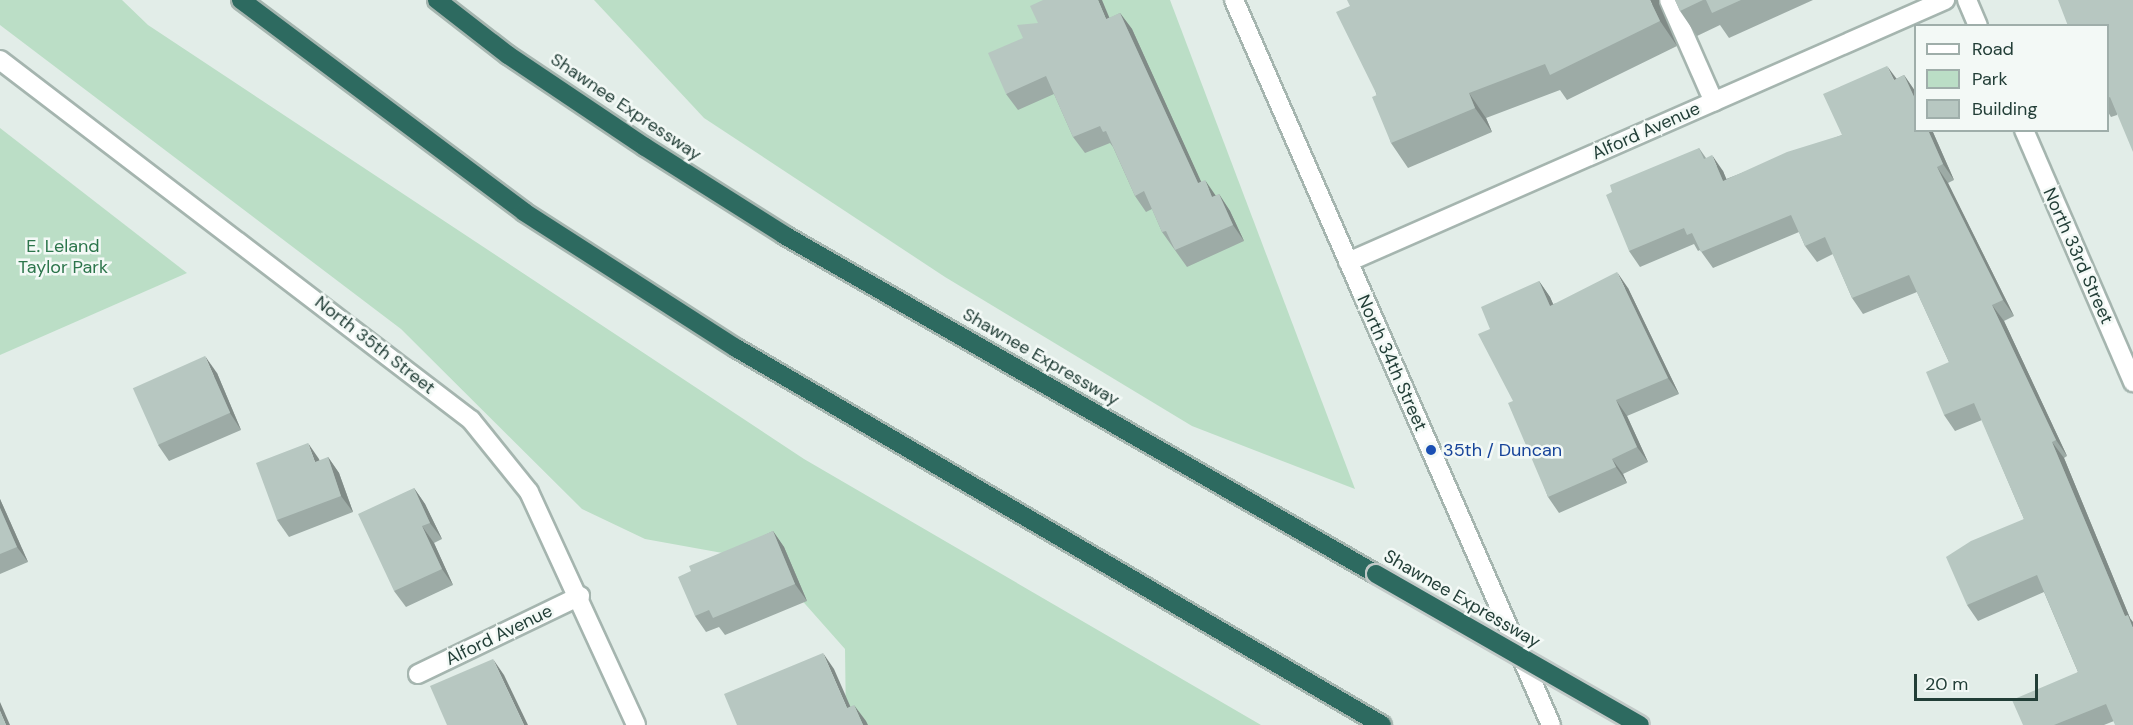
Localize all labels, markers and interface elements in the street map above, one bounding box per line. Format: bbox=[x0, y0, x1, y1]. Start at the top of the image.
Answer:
legend bbox=[1914, 24, 2109, 132]
text: Road bbox=[1972, 37, 2014, 61]
street label: Shawnee Expressway bbox=[546, 48, 706, 166]
text: Park bbox=[1972, 67, 2008, 91]
text: Building bbox=[1972, 97, 2037, 121]
street label: Alford Avenue bbox=[1589, 98, 1703, 164]
street label: North 33rd Street bbox=[2038, 185, 2118, 327]
park label: E. Leland Taylor Park bbox=[18, 236, 108, 278]
street label: North 35th Street bbox=[311, 291, 439, 399]
street label: North 34th Street bbox=[1352, 292, 1432, 434]
street label: Shawnee Expressway bbox=[959, 303, 1123, 411]
place label: 35th / Duncan bbox=[1443, 439, 1562, 461]
marker: 35th / Duncan bbox=[1424, 443, 1438, 457]
street label: Shawnee Expressway bbox=[1380, 545, 1544, 653]
street label: Alford Avenue bbox=[442, 600, 556, 670]
scale bar bbox=[1917, 662, 2042, 700]
text: 20 m bbox=[1925, 672, 1968, 696]

